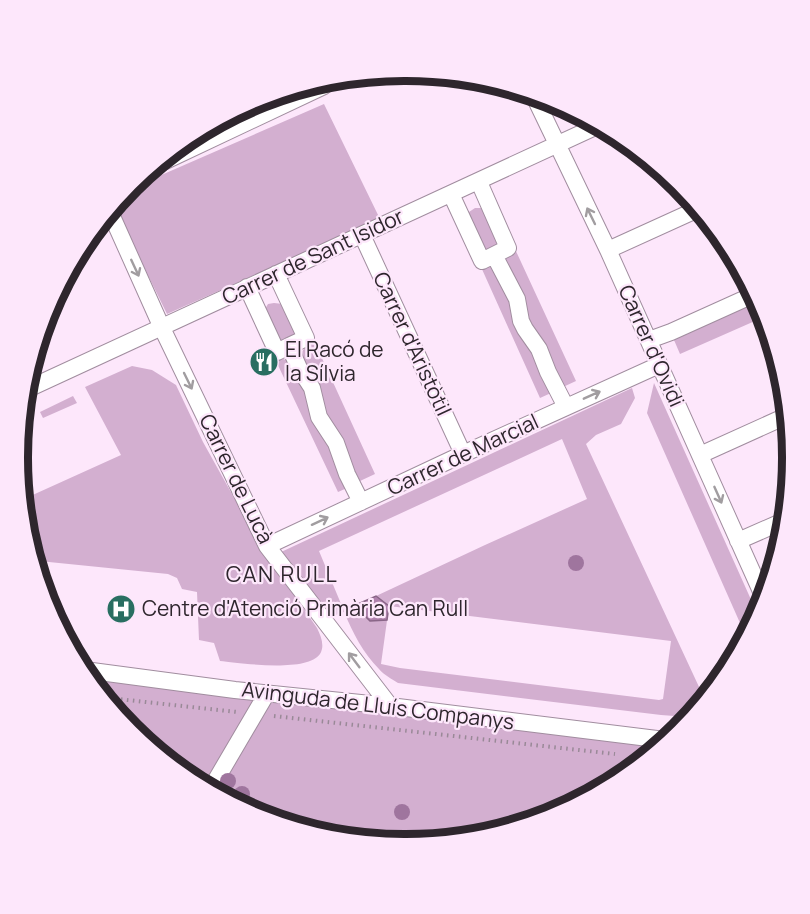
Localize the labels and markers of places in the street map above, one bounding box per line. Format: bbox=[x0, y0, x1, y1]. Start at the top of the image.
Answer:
place label: El Racó de la Sílvia bbox=[285, 335, 384, 387]
restaurant icon: El Racó de la Sílvia bbox=[248, 346, 280, 378]
hospital icon: Centre d'Atenció Primària Can Rull bbox=[105, 593, 137, 625]
place label: Centre d'Atenció Primària Can Rull bbox=[142, 594, 468, 622]

